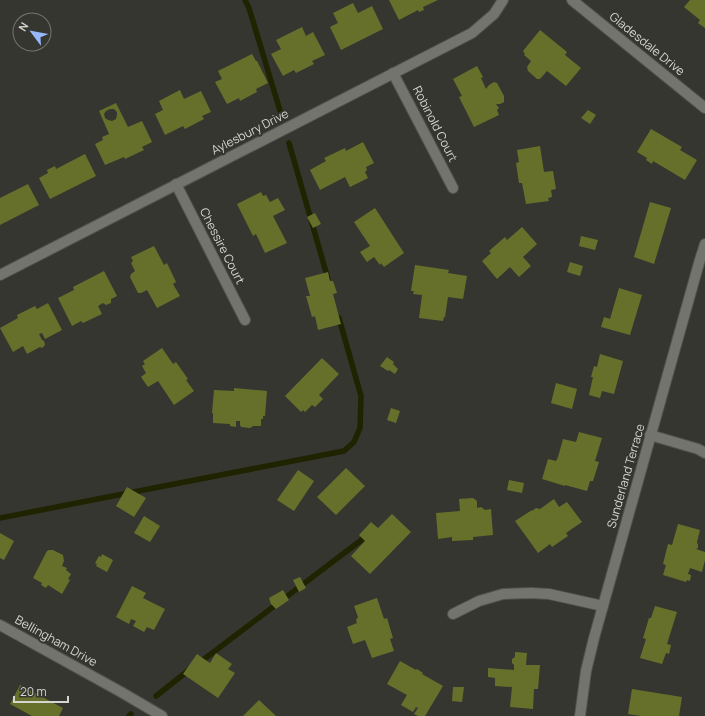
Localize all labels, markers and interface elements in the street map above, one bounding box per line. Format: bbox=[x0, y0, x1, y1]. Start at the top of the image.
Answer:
street label: Gladesdale Drive bbox=[606, 8, 689, 79]
north arrow bbox=[12, 12, 52, 52]
text: N bbox=[15, 19, 32, 34]
street label: Robinold Court bbox=[409, 83, 462, 165]
street label: Aylesbury Drive bbox=[208, 105, 291, 158]
street label: Chessire Court bbox=[196, 205, 249, 287]
street label: Sunderland Terrace bbox=[602, 422, 649, 530]
street label: Bellingham Drive bbox=[12, 611, 100, 670]
scale bar bbox=[14, 678, 68, 704]
text: 20 m bbox=[20, 683, 47, 700]

